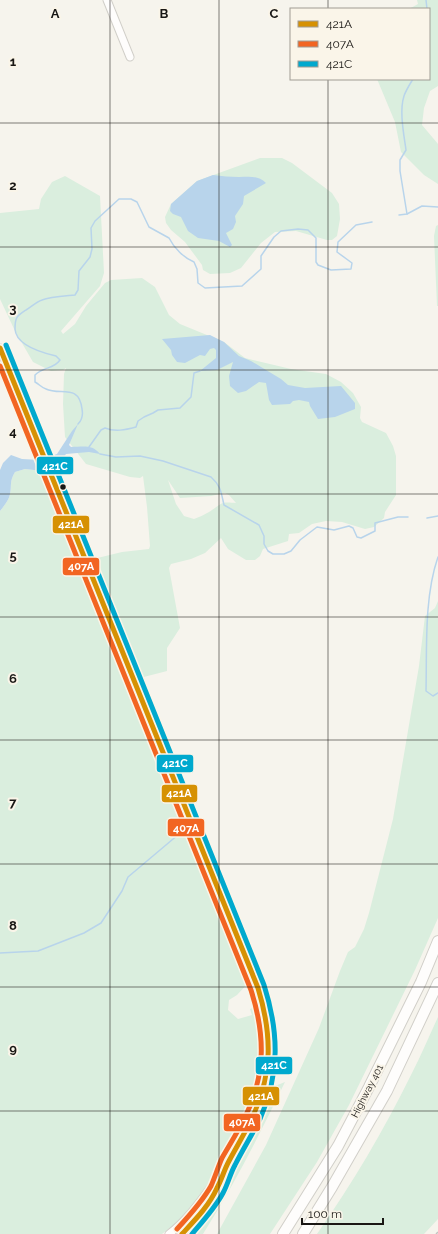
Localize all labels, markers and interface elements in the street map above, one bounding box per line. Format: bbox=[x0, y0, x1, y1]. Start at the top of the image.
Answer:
text: A bbox=[51, 6, 60, 21]
text: B bbox=[160, 6, 169, 21]
text: C bbox=[270, 6, 279, 21]
legend bbox=[290, 8, 430, 80]
text: 421A bbox=[326, 17, 352, 31]
text: 407A bbox=[326, 37, 354, 51]
text: 1 bbox=[10, 54, 17, 69]
text: 421C bbox=[326, 57, 352, 71]
text: 2 bbox=[9, 178, 17, 193]
text: 3 bbox=[9, 301, 17, 316]
text: 4 bbox=[9, 424, 17, 439]
line badge: 421C bbox=[36, 456, 74, 475]
text: 421C bbox=[42, 460, 68, 473]
unlabelled marker bbox=[58, 482, 68, 492]
line badge: 421A bbox=[52, 515, 90, 534]
text: 421A bbox=[58, 518, 84, 531]
text: 5 bbox=[9, 548, 17, 563]
line badge: 407A bbox=[62, 557, 100, 576]
text: 407A bbox=[68, 560, 95, 573]
text: 6 bbox=[9, 671, 17, 686]
line badge: 421C bbox=[156, 754, 194, 773]
text: 421C bbox=[162, 757, 188, 770]
line badge: 421A bbox=[161, 784, 198, 803]
text: 421A bbox=[166, 787, 192, 800]
text: 7 bbox=[9, 795, 17, 810]
line badge: 407A bbox=[167, 818, 205, 837]
text: 407A bbox=[173, 822, 200, 835]
text: 8 bbox=[9, 918, 17, 933]
text: 9 bbox=[9, 1041, 17, 1056]
line badge: 421C bbox=[255, 1056, 293, 1075]
text: 421C bbox=[261, 1059, 287, 1072]
street label: Highway 401 bbox=[349, 1062, 385, 1119]
line badge: 421A bbox=[242, 1086, 280, 1106]
text: 421A bbox=[248, 1090, 274, 1103]
line badge: 407A bbox=[223, 1113, 261, 1132]
text: 407A bbox=[229, 1116, 256, 1129]
scale bar bbox=[302, 1200, 383, 1226]
text: 100 m bbox=[308, 1207, 342, 1221]

